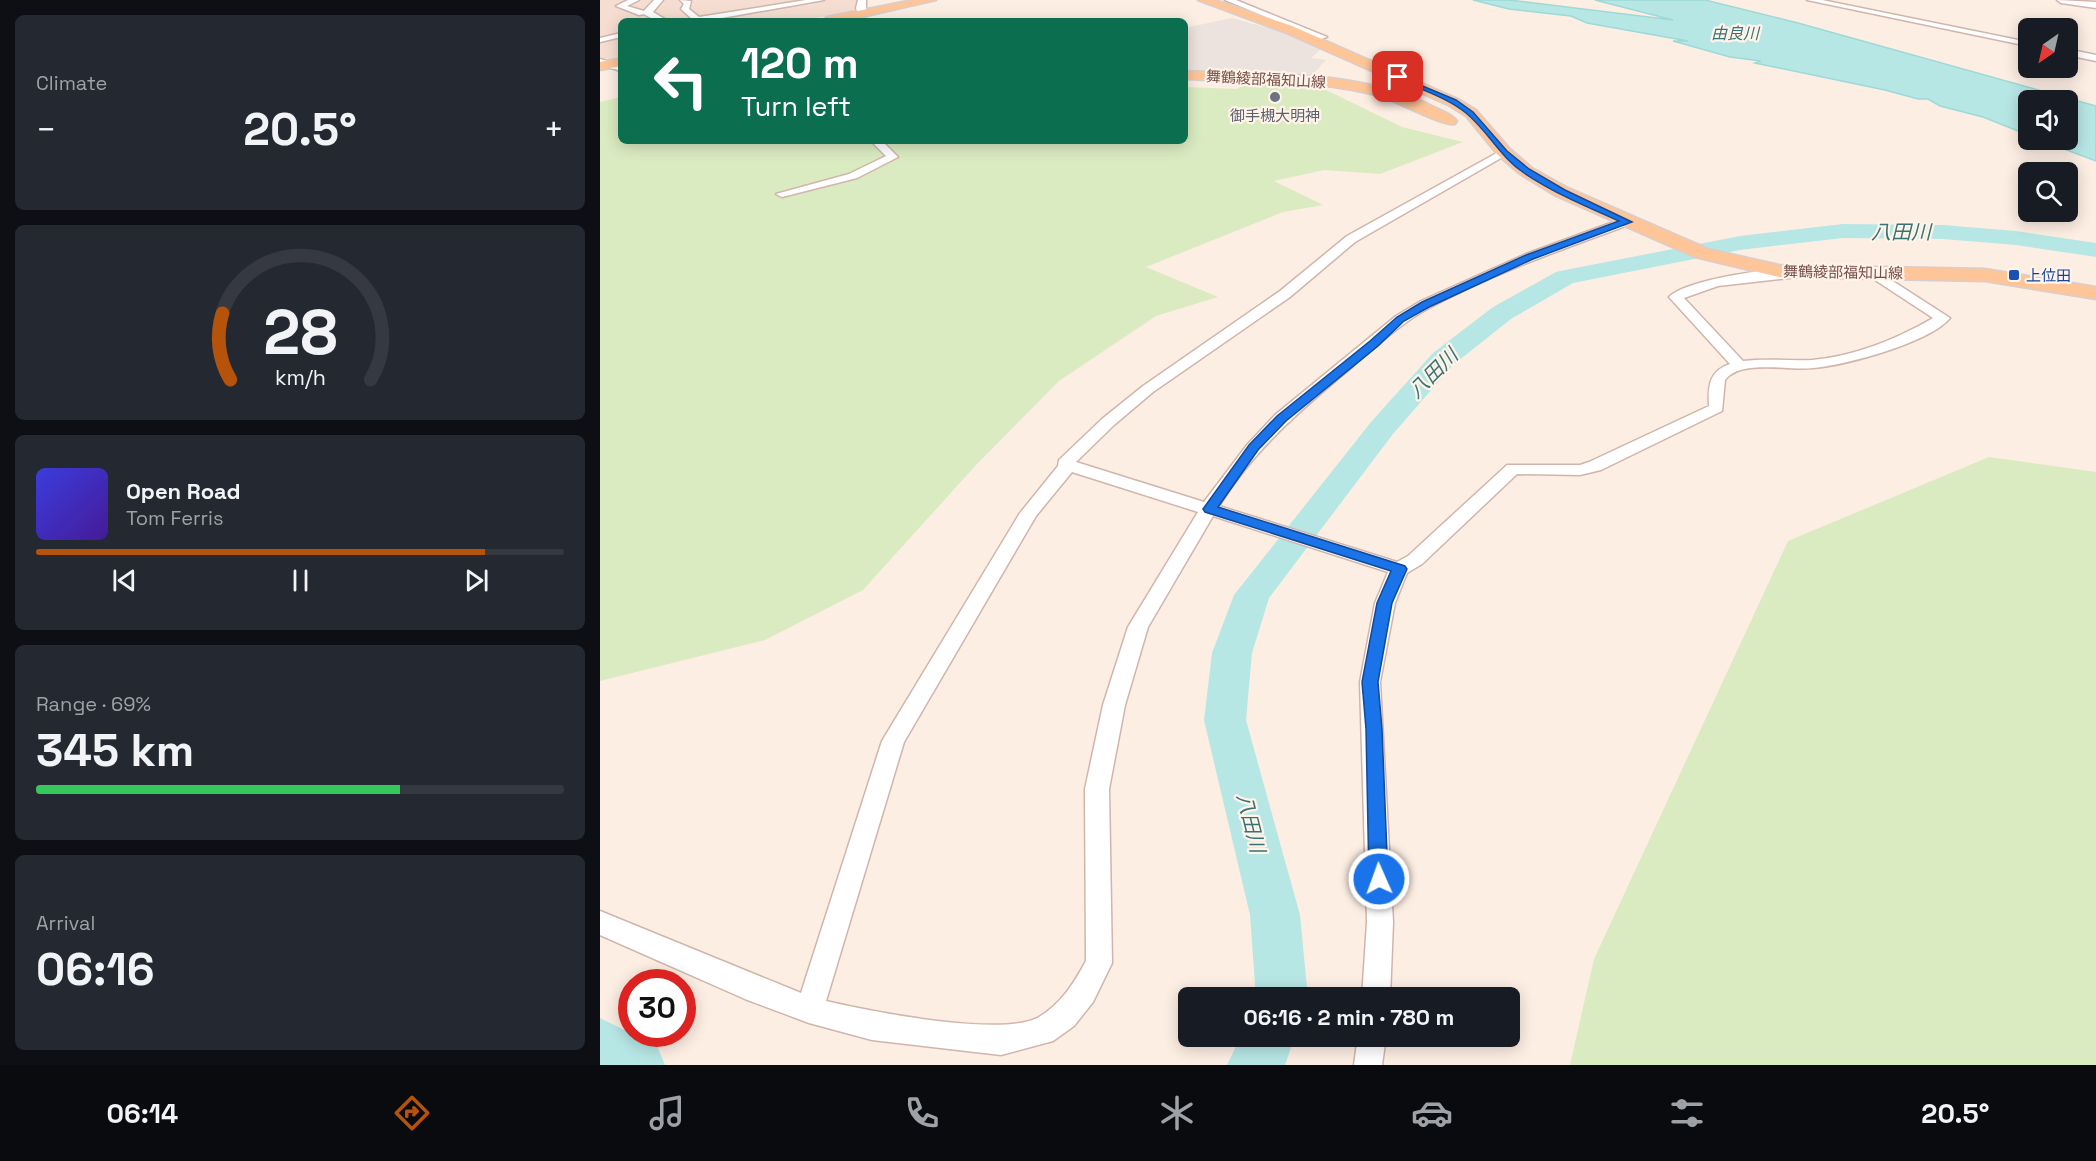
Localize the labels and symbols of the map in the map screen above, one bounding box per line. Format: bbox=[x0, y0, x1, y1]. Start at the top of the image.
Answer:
north arrow bbox=[2018, 18, 2078, 78]
water label: 由良川 bbox=[1711, 23, 1761, 44]
pin bbox=[1372, 51, 1423, 102]
street label: 舞鶴綾部福知山線 bbox=[1206, 66, 1326, 92]
marker: 御手槻大明神 bbox=[1268, 90, 1282, 104]
place label: 御手槻大明神 bbox=[1230, 106, 1320, 125]
water label: 八田川 bbox=[1871, 219, 1933, 245]
street label: 舞鶴綾部福知山線 bbox=[1783, 261, 1903, 283]
place label: 上位田 bbox=[2026, 266, 2071, 285]
marker: 上位田 bbox=[2007, 268, 2021, 282]
water label: 八田川 bbox=[1403, 341, 1465, 403]
water label: 八田川 bbox=[1231, 791, 1271, 857]
position arrow bbox=[1347, 847, 1411, 911]
speed limit sign: 30 bbox=[618, 969, 696, 1047]

